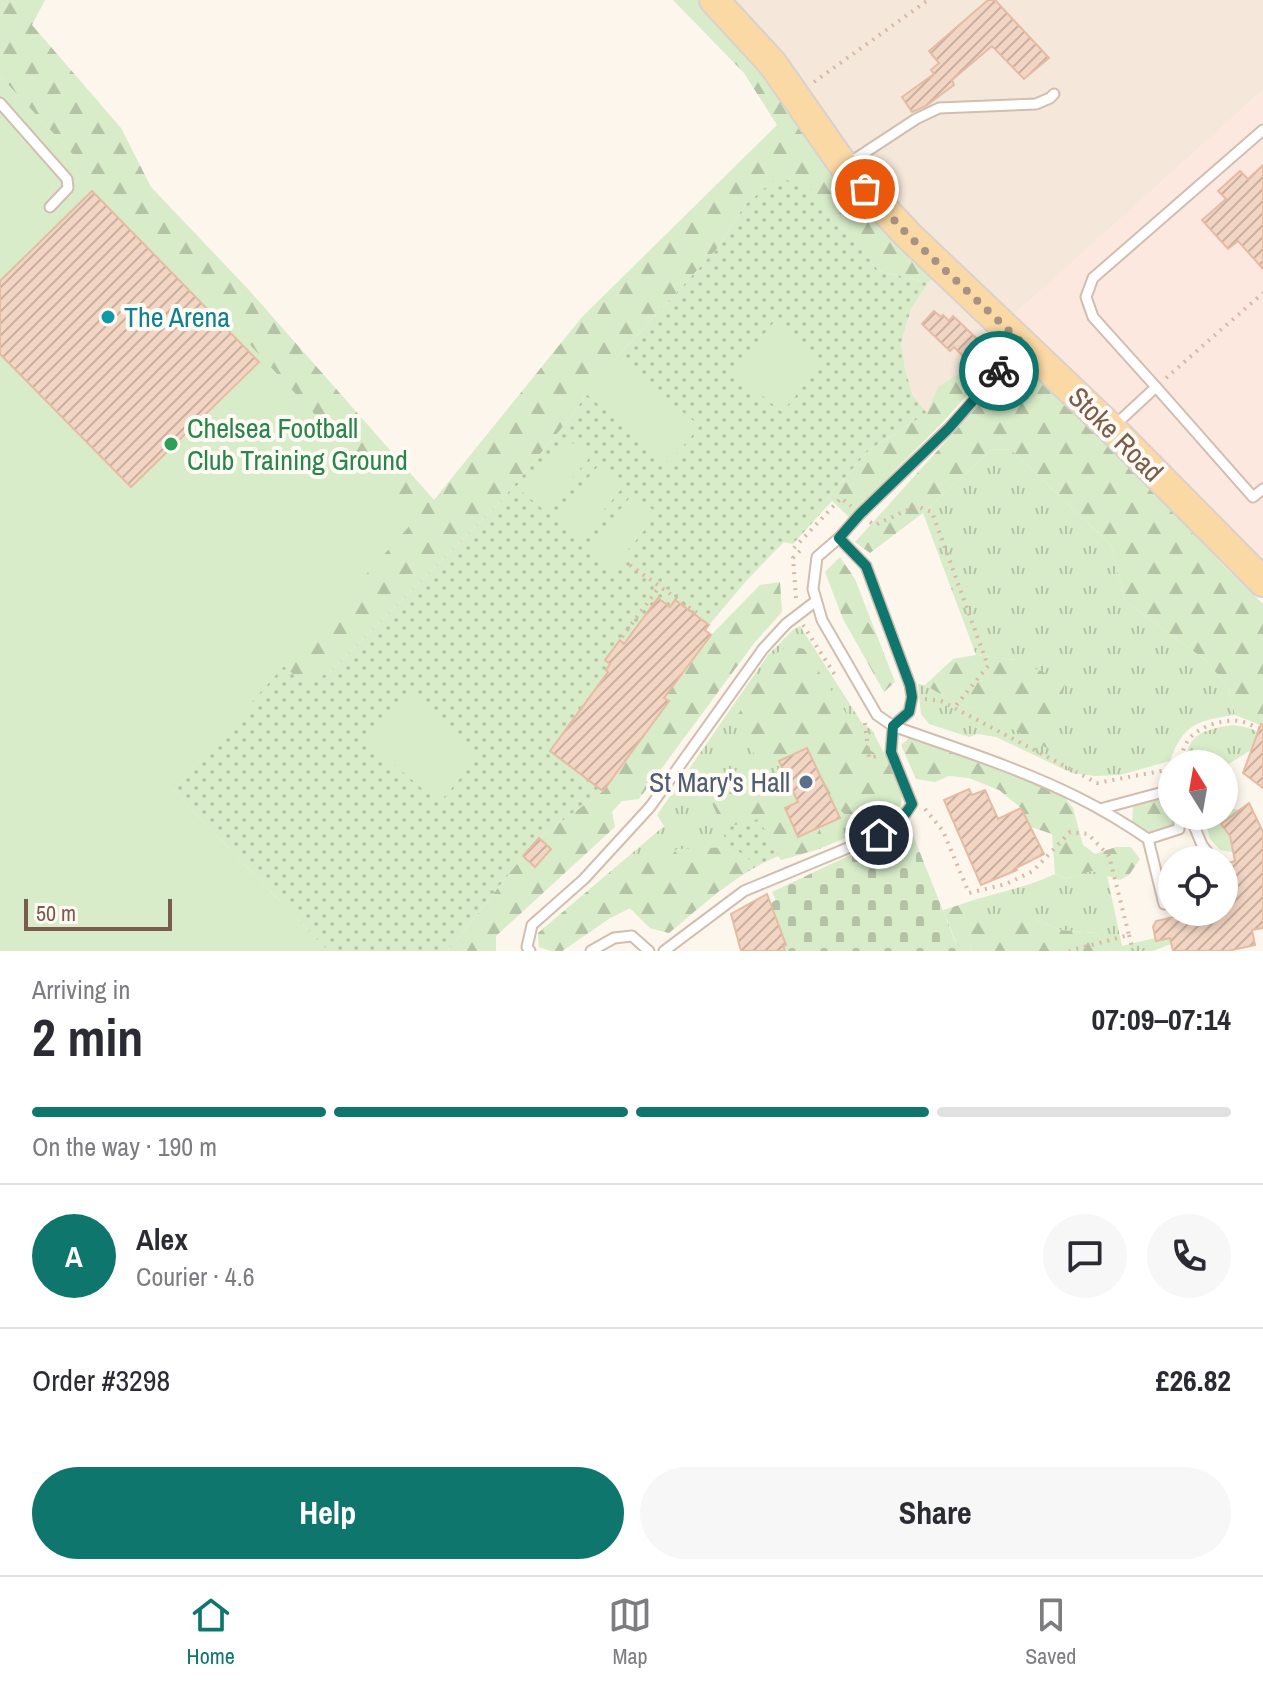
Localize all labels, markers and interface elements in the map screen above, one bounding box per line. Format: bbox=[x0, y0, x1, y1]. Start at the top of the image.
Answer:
pin bbox=[831, 155, 899, 223]
icon: bag bbox=[843, 167, 887, 211]
place label: The Arena bbox=[124, 298, 230, 336]
marker: The Arena bbox=[99, 308, 117, 326]
courier bbox=[959, 331, 1039, 411]
icon: bike bbox=[977, 349, 1021, 393]
street label: Stoke Road bbox=[1060, 378, 1172, 490]
place label: Chelsea Football Club Training Ground bbox=[187, 409, 408, 479]
marker: Chelsea Football Club Training Ground bbox=[162, 435, 180, 453]
north arrow bbox=[1158, 750, 1238, 830]
map controls bbox=[1158, 750, 1238, 926]
place label: St Mary's Hall bbox=[649, 763, 790, 801]
marker: St Mary's Hall bbox=[797, 773, 815, 791]
pin bbox=[845, 801, 913, 869]
icon: home bbox=[857, 813, 901, 857]
button: locate bbox=[1158, 846, 1238, 926]
scale bar bbox=[24, 895, 172, 931]
text: 50 m bbox=[36, 898, 76, 928]
text: Arriving in bbox=[32, 972, 130, 1007]
text: 07:09–07:14 bbox=[1092, 999, 1231, 1039]
text: 2 min bbox=[32, 1002, 143, 1072]
text: On the way · 190 m bbox=[32, 1129, 217, 1164]
button: chat bbox=[1043, 1214, 1127, 1298]
button: phone bbox=[1147, 1214, 1231, 1298]
text: Alex bbox=[136, 1219, 188, 1259]
text: A bbox=[65, 1236, 83, 1276]
text: Courier · 4.6 bbox=[136, 1259, 255, 1294]
text: Order #3298 bbox=[32, 1360, 170, 1400]
text: £26.82 bbox=[1156, 1360, 1231, 1400]
button: Help bbox=[32, 1467, 624, 1559]
button: Share bbox=[640, 1467, 1231, 1559]
tab: Home bbox=[187, 1593, 235, 1671]
tab: Map bbox=[608, 1593, 652, 1671]
tab: Saved bbox=[1025, 1593, 1076, 1671]

